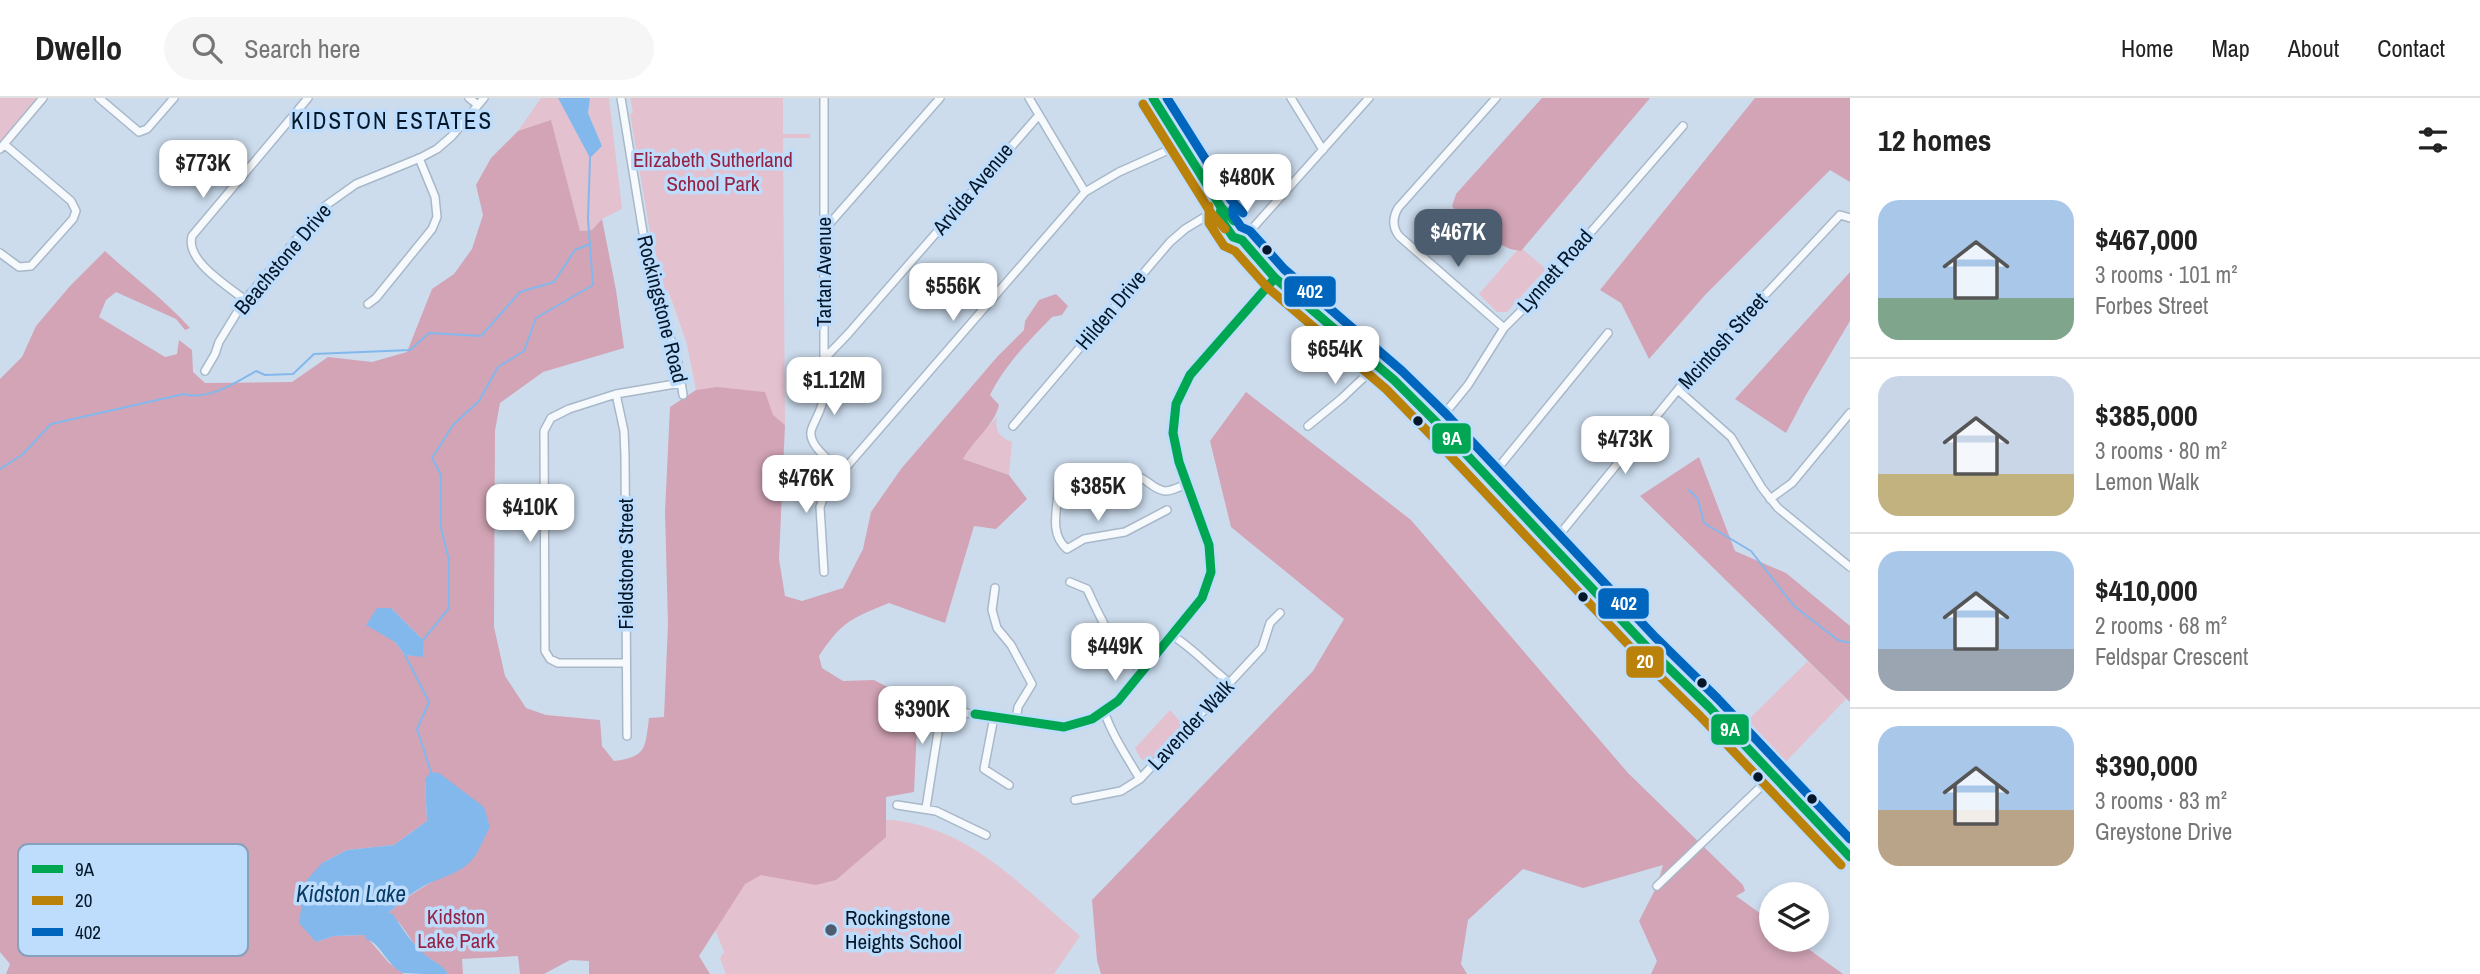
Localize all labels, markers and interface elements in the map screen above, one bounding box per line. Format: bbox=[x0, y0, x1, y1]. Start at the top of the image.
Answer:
search box bbox=[164, 17, 654, 80]
text: Dwello bbox=[35, 26, 122, 70]
icon: search bbox=[188, 29, 226, 67]
text: Search here bbox=[244, 31, 360, 66]
text: Home bbox=[2121, 32, 2173, 64]
text: Map bbox=[2211, 32, 2250, 64]
text: About bbox=[2288, 32, 2339, 64]
text: Contact bbox=[2377, 32, 2445, 64]
district label: KIDSTON ESTATES bbox=[291, 105, 493, 136]
text: 12 homes bbox=[1878, 120, 1992, 160]
icon: filters bbox=[2414, 121, 2452, 159]
street label: Arvida Avenue bbox=[925, 137, 1020, 242]
pin: $773K bbox=[154, 140, 252, 200]
park label: Elizabeth Sutherland School Park bbox=[633, 145, 793, 198]
text: $773K bbox=[175, 147, 231, 178]
pin: $480K bbox=[1198, 155, 1296, 214]
text: $480K bbox=[1219, 161, 1275, 192]
street label: Beachstone Drive bbox=[228, 197, 338, 320]
pin: $467K bbox=[1409, 209, 1507, 269]
text: $467K bbox=[1430, 216, 1486, 247]
street label: Tartan Avenue bbox=[809, 217, 838, 327]
text: $467,000 bbox=[2095, 219, 2198, 259]
street label: Lynnett Road bbox=[1510, 223, 1599, 319]
icon: home bbox=[1934, 228, 2018, 312]
street label: Rockingstone Road bbox=[630, 232, 695, 386]
unlabelled marker bbox=[1260, 243, 1274, 257]
text: 3 rooms · 101 m² bbox=[2095, 259, 2238, 290]
pin: $556K bbox=[904, 264, 1002, 323]
street label: Hilden Drive bbox=[1069, 264, 1152, 356]
text: $556K bbox=[925, 270, 981, 301]
line badge: 402 bbox=[1283, 275, 1337, 308]
text: 402 bbox=[1297, 278, 1323, 304]
street label: Mcintosh Street bbox=[1672, 286, 1774, 395]
text: Forbes Street bbox=[2095, 290, 2208, 321]
pin: $654K bbox=[1286, 327, 1384, 386]
text: $654K bbox=[1307, 333, 1363, 364]
pin: $1.12M bbox=[777, 358, 891, 417]
text: $1.12M bbox=[803, 364, 865, 395]
text: $385,000 bbox=[2095, 395, 2198, 435]
icon: home bbox=[1934, 404, 2018, 488]
unlabelled marker bbox=[1411, 414, 1425, 428]
pin: $473K bbox=[1576, 416, 1674, 476]
line badge: 9A bbox=[1431, 422, 1472, 455]
text: $473K bbox=[1597, 423, 1653, 454]
text: 9A bbox=[1442, 425, 1463, 451]
text: 3 rooms · 80 m² bbox=[2095, 435, 2227, 466]
pin: $476K bbox=[757, 456, 855, 515]
text: $476K bbox=[778, 462, 834, 493]
pin: $385K bbox=[1049, 464, 1147, 523]
text: Lemon Walk bbox=[2095, 466, 2199, 497]
text: $385K bbox=[1070, 470, 1126, 501]
pin: $410K bbox=[481, 484, 579, 544]
text: $410K bbox=[502, 491, 558, 522]
street label: Fieldstone Street bbox=[611, 498, 640, 630]
text: $410,000 bbox=[2095, 570, 2198, 610]
icon: home bbox=[1934, 579, 2018, 663]
line badge: 402 bbox=[1597, 587, 1650, 620]
unlabelled marker bbox=[1576, 590, 1590, 604]
text: 402 bbox=[1611, 590, 1637, 616]
text: 2 rooms · 68 m² bbox=[2095, 610, 2227, 641]
pin: $449K bbox=[1066, 624, 1164, 683]
text: $449K bbox=[1087, 630, 1143, 661]
text: Feldspar Crescent bbox=[2095, 641, 2248, 672]
line badge: 20 bbox=[1625, 645, 1665, 679]
text: 20 bbox=[1636, 648, 1654, 674]
street label: Lavender Walk bbox=[1141, 673, 1240, 776]
unlabelled marker bbox=[1695, 676, 1709, 690]
pin: $390K bbox=[873, 686, 971, 746]
text: $390K bbox=[894, 693, 950, 724]
line badge: 9A bbox=[1710, 713, 1750, 746]
text: 9A bbox=[1720, 716, 1741, 742]
text: $390,000 bbox=[2095, 745, 2198, 785]
icon: home bbox=[1934, 754, 2018, 838]
unlabelled marker bbox=[1751, 770, 1765, 784]
text: 3 rooms · 83 m² bbox=[2095, 785, 2227, 816]
unlabelled marker bbox=[1805, 792, 1819, 806]
text: Greystone Drive bbox=[2095, 816, 2232, 847]
legend bbox=[18, 844, 248, 956]
text: 9A bbox=[75, 856, 95, 882]
water label: Kidston Lake bbox=[296, 878, 406, 909]
map controls bbox=[1759, 882, 1829, 952]
button: layers bbox=[1759, 882, 1829, 952]
text: 20 bbox=[75, 887, 92, 913]
park label: Kidston Lake Park bbox=[417, 902, 495, 955]
place label: Rockingstone Heights School bbox=[845, 903, 962, 956]
text: 402 bbox=[75, 919, 101, 945]
marker: Rockingstone Heights School bbox=[823, 922, 839, 938]

